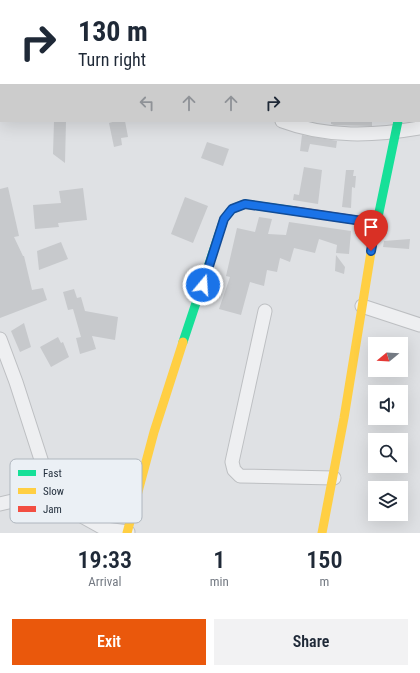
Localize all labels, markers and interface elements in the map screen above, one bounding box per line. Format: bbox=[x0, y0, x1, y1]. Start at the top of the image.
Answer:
text: 130 m bbox=[78, 15, 148, 48]
icon: right bbox=[12, 16, 64, 68]
text: Turn right bbox=[78, 49, 146, 70]
icon: left bbox=[136, 92, 158, 114]
icon: ahead bbox=[178, 92, 200, 114]
icon: ahead bbox=[220, 92, 242, 114]
icon: right bbox=[262, 92, 284, 114]
pin bbox=[354, 210, 388, 251]
icon: arrive bbox=[360, 216, 382, 238]
position arrow bbox=[182, 264, 224, 306]
north arrow bbox=[368, 337, 408, 377]
map controls bbox=[368, 337, 408, 521]
button: sound bbox=[368, 385, 408, 425]
button: search bbox=[368, 433, 408, 473]
legend bbox=[10, 459, 142, 523]
text: Fast bbox=[43, 467, 62, 480]
button: layers bbox=[368, 481, 408, 521]
text: Slow bbox=[43, 485, 64, 498]
text: Jam bbox=[43, 503, 62, 516]
text: 19:33 bbox=[78, 546, 132, 574]
text: 1 bbox=[213, 546, 225, 574]
text: 150 bbox=[306, 546, 342, 574]
text: Arrival bbox=[88, 574, 121, 589]
text: min bbox=[210, 574, 229, 589]
text: m bbox=[319, 574, 329, 589]
button: Exit bbox=[12, 619, 206, 665]
button: Share bbox=[214, 619, 408, 665]

